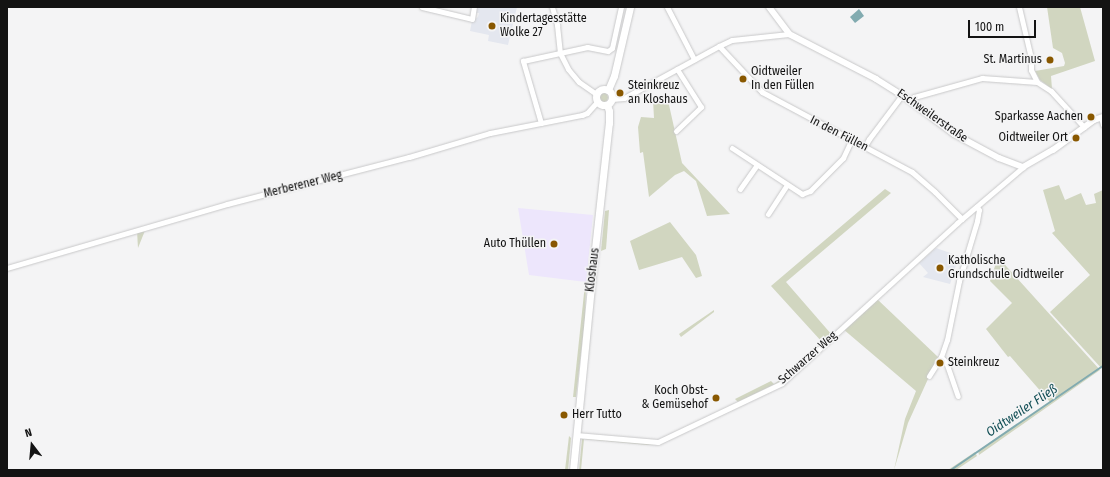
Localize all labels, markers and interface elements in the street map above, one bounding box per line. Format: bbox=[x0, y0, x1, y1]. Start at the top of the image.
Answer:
place label: Kindertagesstätte Wolke 27 bbox=[500, 12, 587, 40]
scale bar bbox=[970, 12, 1038, 38]
text: 100 m bbox=[975, 20, 1004, 34]
marker: Kindertagesstätte Wolke 27 bbox=[487, 21, 497, 31]
place label: St. Martinus bbox=[983, 53, 1042, 67]
marker: St. Martinus bbox=[1045, 55, 1055, 65]
place label: Oidtweiler In den Füllen bbox=[751, 65, 814, 93]
marker: Oidtweiler In den Füllen bbox=[738, 74, 748, 84]
place label: Steinkreuz an Kloshaus bbox=[628, 79, 688, 107]
street label: Eschweilerstraße bbox=[894, 86, 970, 146]
marker: Steinkreuz an Kloshaus bbox=[615, 88, 625, 98]
place label: Sparkasse Aachen bbox=[995, 110, 1083, 124]
marker: Sparkasse Aachen bbox=[1086, 112, 1096, 122]
street label: In den Füllen bbox=[807, 113, 871, 155]
place label: Oidtweiler Ort bbox=[999, 131, 1068, 145]
marker: Oidtweiler Ort bbox=[1071, 133, 1081, 143]
street label: Merberener Weg bbox=[262, 168, 344, 202]
place label: Auto Thüllen bbox=[484, 237, 546, 251]
marker: Auto Thüllen bbox=[549, 239, 559, 249]
street label: Kloshaus bbox=[583, 247, 603, 293]
place label: Katholische Grundschule Oidtweiler bbox=[948, 254, 1064, 282]
marker: Katholische Grundschule Oidtweiler bbox=[935, 263, 945, 273]
street label: Schwarzer Weg bbox=[776, 329, 840, 387]
place label: Steinkreuz bbox=[948, 356, 999, 370]
marker: Steinkreuz bbox=[935, 358, 945, 368]
water label: Oidtweiler Fließ bbox=[983, 381, 1061, 441]
place label: Koch Obst- & Gemüsehof bbox=[642, 384, 708, 412]
marker: Koch Obst- & Gemüsehof bbox=[711, 393, 721, 403]
place label: Herr Tutto bbox=[572, 408, 622, 422]
marker: Herr Tutto bbox=[559, 410, 569, 420]
north arrow bbox=[12, 425, 52, 465]
text: N bbox=[24, 426, 34, 440]

